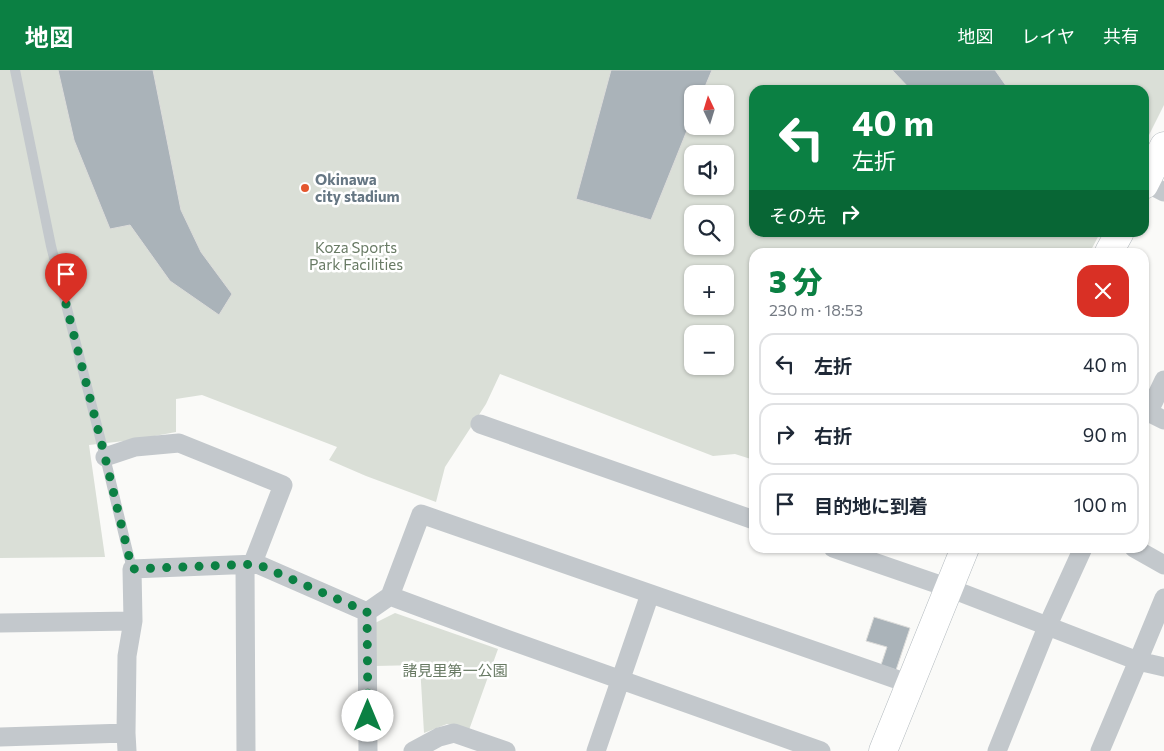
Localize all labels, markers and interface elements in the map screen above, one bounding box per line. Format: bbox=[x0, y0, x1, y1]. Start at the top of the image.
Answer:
text: 地図 bbox=[25, 22, 73, 51]
text: 地図 bbox=[958, 25, 994, 47]
text: レイヤ bbox=[1022, 25, 1075, 47]
text: 共有 bbox=[1103, 25, 1139, 47]
north arrow bbox=[684, 85, 734, 135]
map controls bbox=[684, 85, 734, 375]
text: 40 m bbox=[852, 100, 934, 143]
icon: left bbox=[769, 105, 834, 170]
button: sound bbox=[684, 145, 734, 195]
text: 左折 bbox=[852, 147, 896, 174]
place label: Okinawa city stadium bbox=[315, 170, 400, 205]
marker: Okinawa city stadium bbox=[299, 182, 311, 194]
icon: right bbox=[836, 200, 864, 228]
text: その先 bbox=[769, 204, 826, 227]
button: search bbox=[684, 205, 734, 255]
park label: Koza Sports Park Facilities bbox=[309, 238, 403, 273]
pin bbox=[45, 253, 87, 304]
icon: arrive bbox=[52, 260, 80, 288]
text: 3 分 bbox=[769, 262, 822, 299]
button: + bbox=[684, 265, 734, 315]
button: close bbox=[1077, 265, 1129, 317]
text: 230 m · 18:53 bbox=[769, 300, 863, 319]
button: − bbox=[684, 325, 734, 375]
icon: left bbox=[771, 350, 799, 378]
text: 40 m bbox=[1083, 353, 1127, 376]
text: 左折 bbox=[814, 354, 852, 377]
icon: right bbox=[771, 420, 799, 448]
text: 90 m bbox=[1083, 423, 1127, 446]
text: 右折 bbox=[814, 424, 852, 447]
icon: arrive bbox=[771, 490, 799, 518]
text: 100 m bbox=[1074, 493, 1127, 516]
text: 目的地に到着 bbox=[814, 494, 928, 517]
park label: 諸見里第一公園 bbox=[402, 661, 508, 679]
position arrow bbox=[341, 689, 393, 741]

